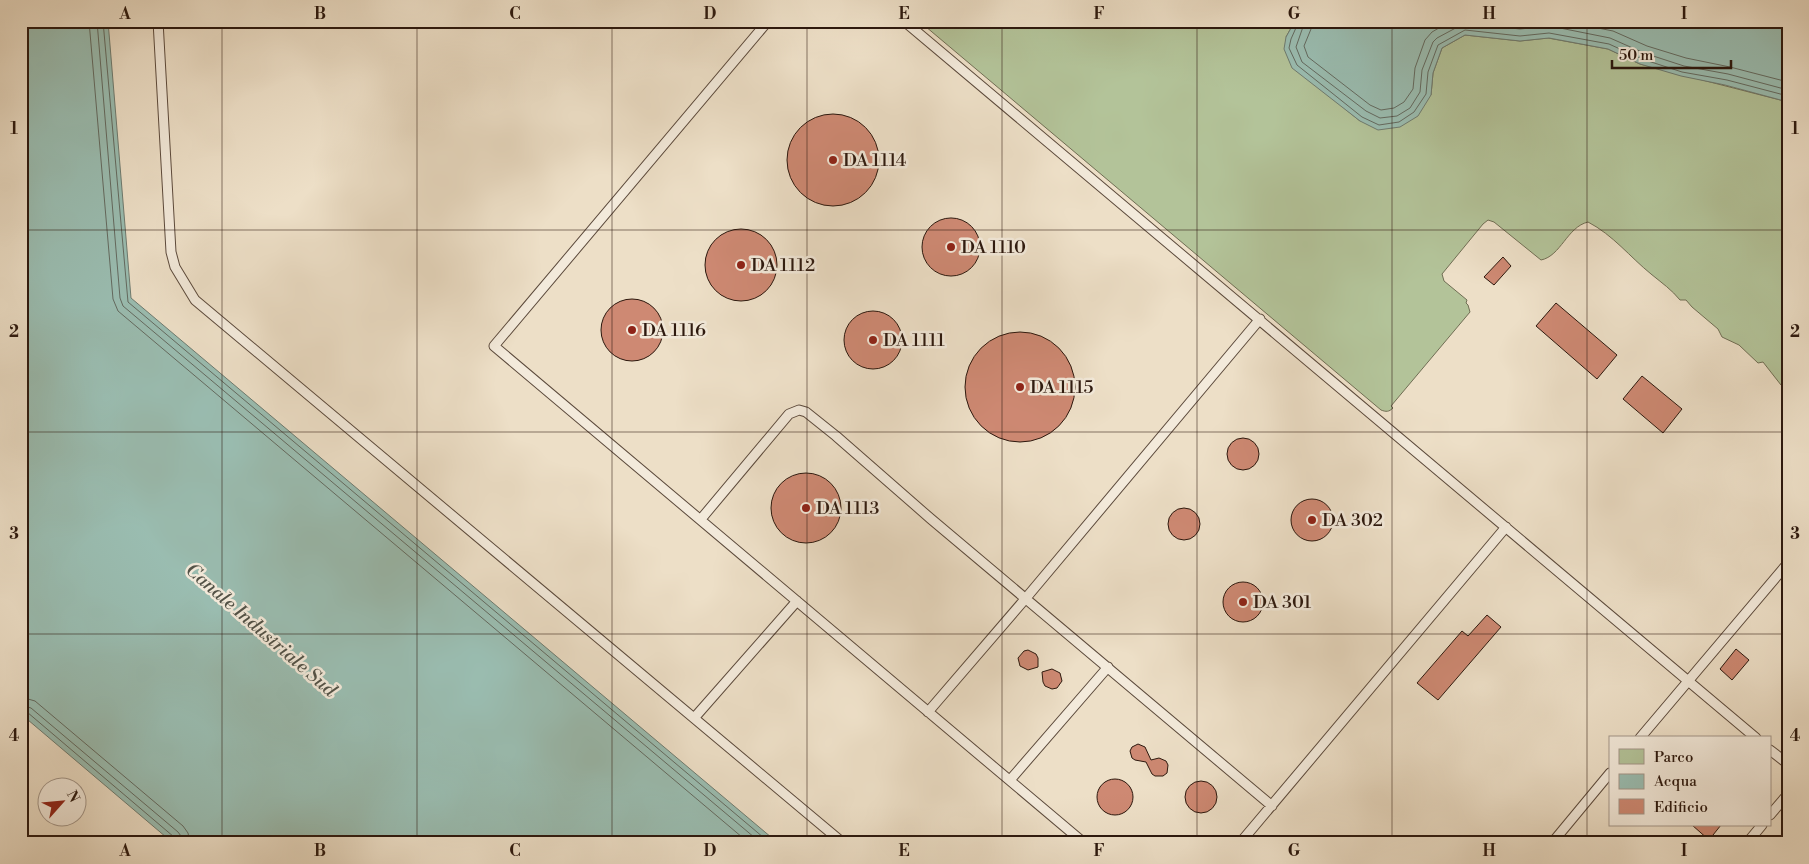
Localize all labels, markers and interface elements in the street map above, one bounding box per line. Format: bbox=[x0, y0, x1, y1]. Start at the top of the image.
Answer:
text: A bbox=[118, 4, 131, 24]
text: B bbox=[314, 4, 326, 24]
text: C bbox=[509, 4, 521, 24]
text: D bbox=[704, 4, 717, 24]
text: E bbox=[898, 4, 910, 24]
text: F bbox=[1093, 4, 1105, 24]
text: G bbox=[1288, 4, 1301, 24]
text: H bbox=[1482, 4, 1496, 24]
text: I bbox=[1681, 4, 1687, 24]
scale bar bbox=[1612, 38, 1730, 70]
text: 50 m bbox=[1619, 46, 1653, 65]
text: 1 bbox=[10, 119, 18, 139]
text: 1 bbox=[1791, 119, 1799, 139]
place label: DA 1114 bbox=[843, 149, 907, 172]
marker: DA 1114 bbox=[827, 154, 839, 166]
place label: DA 1110 bbox=[961, 236, 1026, 259]
marker: DA 1110 bbox=[945, 241, 957, 253]
place label: DA 1112 bbox=[751, 254, 815, 277]
marker: DA 1112 bbox=[735, 259, 747, 271]
place label: DA 1116 bbox=[642, 319, 706, 342]
text: 2 bbox=[9, 322, 19, 342]
text: 2 bbox=[1790, 322, 1800, 342]
marker: DA 1116 bbox=[626, 324, 638, 336]
place label: DA 1111 bbox=[883, 329, 945, 352]
marker: DA 1111 bbox=[867, 334, 879, 346]
place label: DA 1115 bbox=[1030, 376, 1094, 399]
marker: DA 1115 bbox=[1014, 381, 1026, 393]
place label: DA 1113 bbox=[816, 497, 880, 520]
marker: DA 1113 bbox=[800, 502, 812, 514]
place label: DA 302 bbox=[1322, 509, 1383, 532]
marker: DA 302 bbox=[1306, 514, 1318, 526]
text: 3 bbox=[9, 524, 19, 544]
text: 3 bbox=[1790, 524, 1800, 544]
water label: Canale Industriale Sud bbox=[181, 558, 342, 703]
place label: DA 301 bbox=[1253, 591, 1311, 614]
marker: DA 301 bbox=[1237, 596, 1249, 608]
text: 4 bbox=[9, 726, 20, 746]
text: 4 bbox=[1790, 726, 1801, 746]
legend bbox=[1609, 736, 1772, 826]
text: Parco bbox=[1654, 748, 1693, 767]
text: Acqua bbox=[1653, 772, 1697, 791]
north arrow bbox=[38, 776, 88, 826]
text: N bbox=[62, 788, 83, 806]
text: Edificio bbox=[1654, 798, 1708, 817]
text: A bbox=[118, 841, 131, 861]
text: B bbox=[314, 841, 326, 861]
text: C bbox=[509, 841, 521, 861]
text: D bbox=[704, 841, 717, 861]
text: E bbox=[898, 841, 910, 861]
text: F bbox=[1093, 841, 1105, 861]
text: G bbox=[1288, 841, 1301, 861]
text: H bbox=[1482, 841, 1496, 861]
text: I bbox=[1681, 841, 1687, 861]

